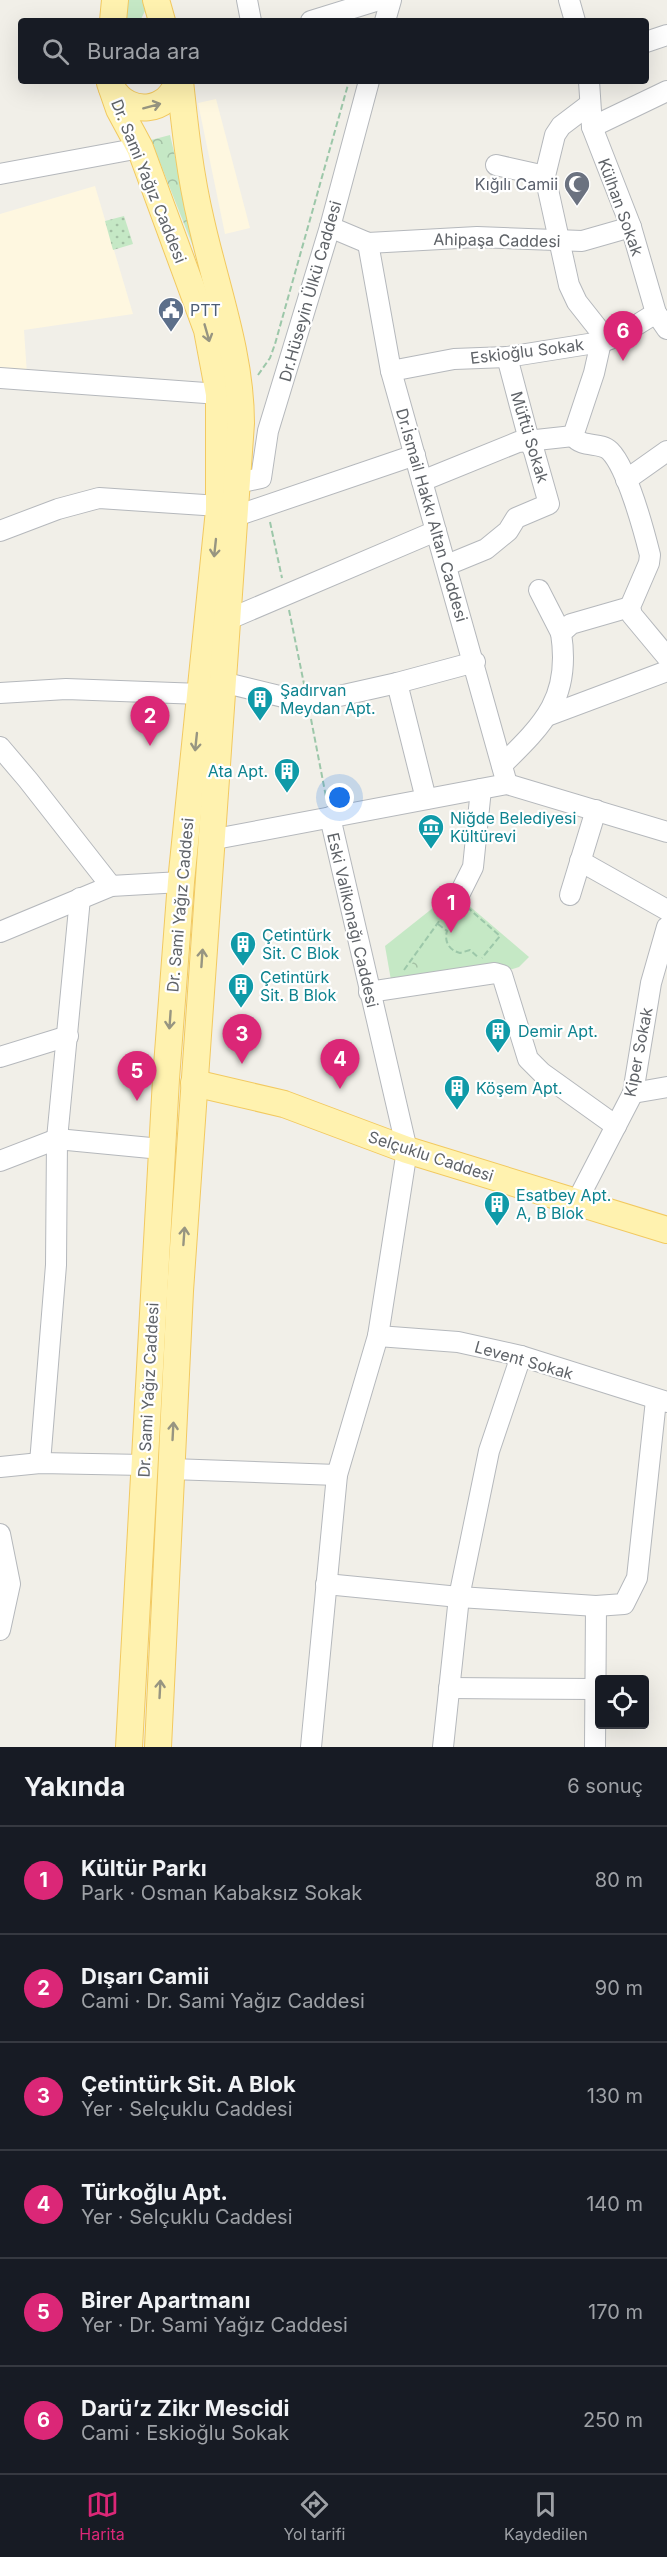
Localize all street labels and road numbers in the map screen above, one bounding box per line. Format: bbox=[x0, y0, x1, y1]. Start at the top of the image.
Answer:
street label: Dr. Sami Yağız Caddesi bbox=[107, 96, 191, 266]
street label: Külhan Sokak bbox=[594, 155, 648, 259]
street label: Dr.Hüseyin Ülkü Caddesi bbox=[275, 198, 345, 384]
street label: Ahipaşa Caddesi bbox=[433, 229, 561, 251]
street label: Eskioğlu Sokak bbox=[469, 334, 585, 368]
street label: Müftü Sokak bbox=[507, 389, 553, 486]
street label: Dr.İsmail Hakkı Altan Caddesi bbox=[392, 406, 472, 624]
street label: Dr. Sami Yağız Caddesi bbox=[162, 817, 198, 993]
street label: Eski Valikonağı Caddesi bbox=[323, 831, 383, 1009]
street label: Kiper Sokak bbox=[620, 1005, 657, 1099]
street label: Selçuklu Caddesi bbox=[366, 1126, 496, 1186]
street label: Dr. Sami Yağız Caddesi bbox=[133, 1302, 163, 1478]
street label: Levent Sokak bbox=[472, 1336, 576, 1384]

